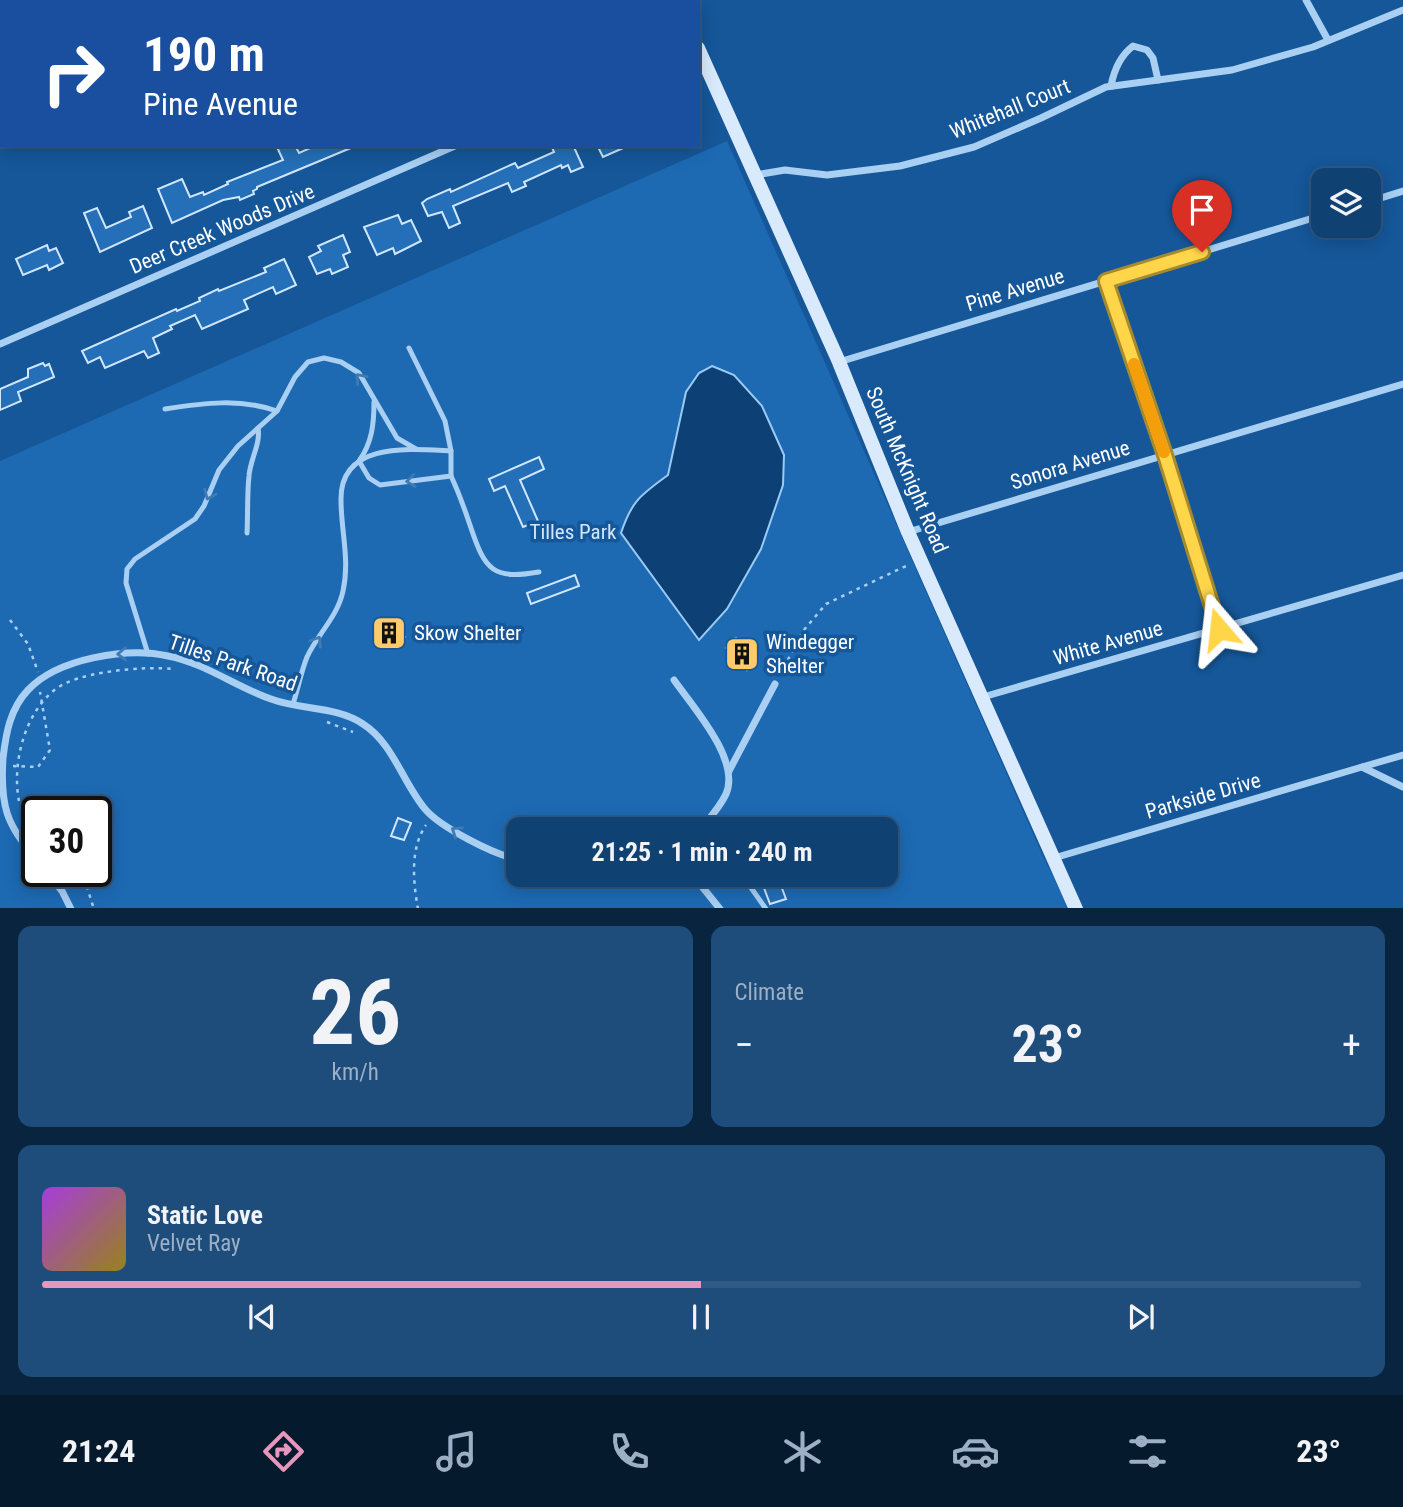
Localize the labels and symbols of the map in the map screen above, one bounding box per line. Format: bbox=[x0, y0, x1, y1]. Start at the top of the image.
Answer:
street label: Whitehall Court bbox=[946, 74, 1074, 144]
street label: Deer Creek Woods Drive bbox=[126, 179, 318, 279]
pin bbox=[1172, 180, 1232, 252]
street label: Pine Avenue bbox=[963, 264, 1067, 316]
one-way arrow bbox=[356, 373, 369, 386]
street label: South McKnight Road bbox=[861, 383, 953, 557]
street label: Sonora Avenue bbox=[1007, 435, 1133, 495]
one-way arrow bbox=[406, 473, 417, 488]
one-way arrow bbox=[203, 487, 217, 500]
park label: Tilles Park bbox=[529, 520, 617, 544]
position arrow bbox=[1182, 592, 1256, 666]
building icon: Skow Shelter bbox=[370, 614, 408, 652]
street label: White Avenue bbox=[1051, 616, 1165, 670]
place label: Skow Shelter bbox=[414, 621, 522, 645]
street label: Tilles Park Road bbox=[166, 630, 300, 696]
place label: Windegger Shelter bbox=[766, 630, 854, 678]
one-way arrow bbox=[309, 635, 322, 648]
building icon: Windegger Shelter bbox=[723, 635, 761, 673]
one-way arrow bbox=[116, 647, 127, 662]
street label: Parkside Drive bbox=[1143, 768, 1264, 824]
speed limit sign: 30 bbox=[21, 796, 112, 887]
one-way arrow bbox=[451, 827, 464, 840]

